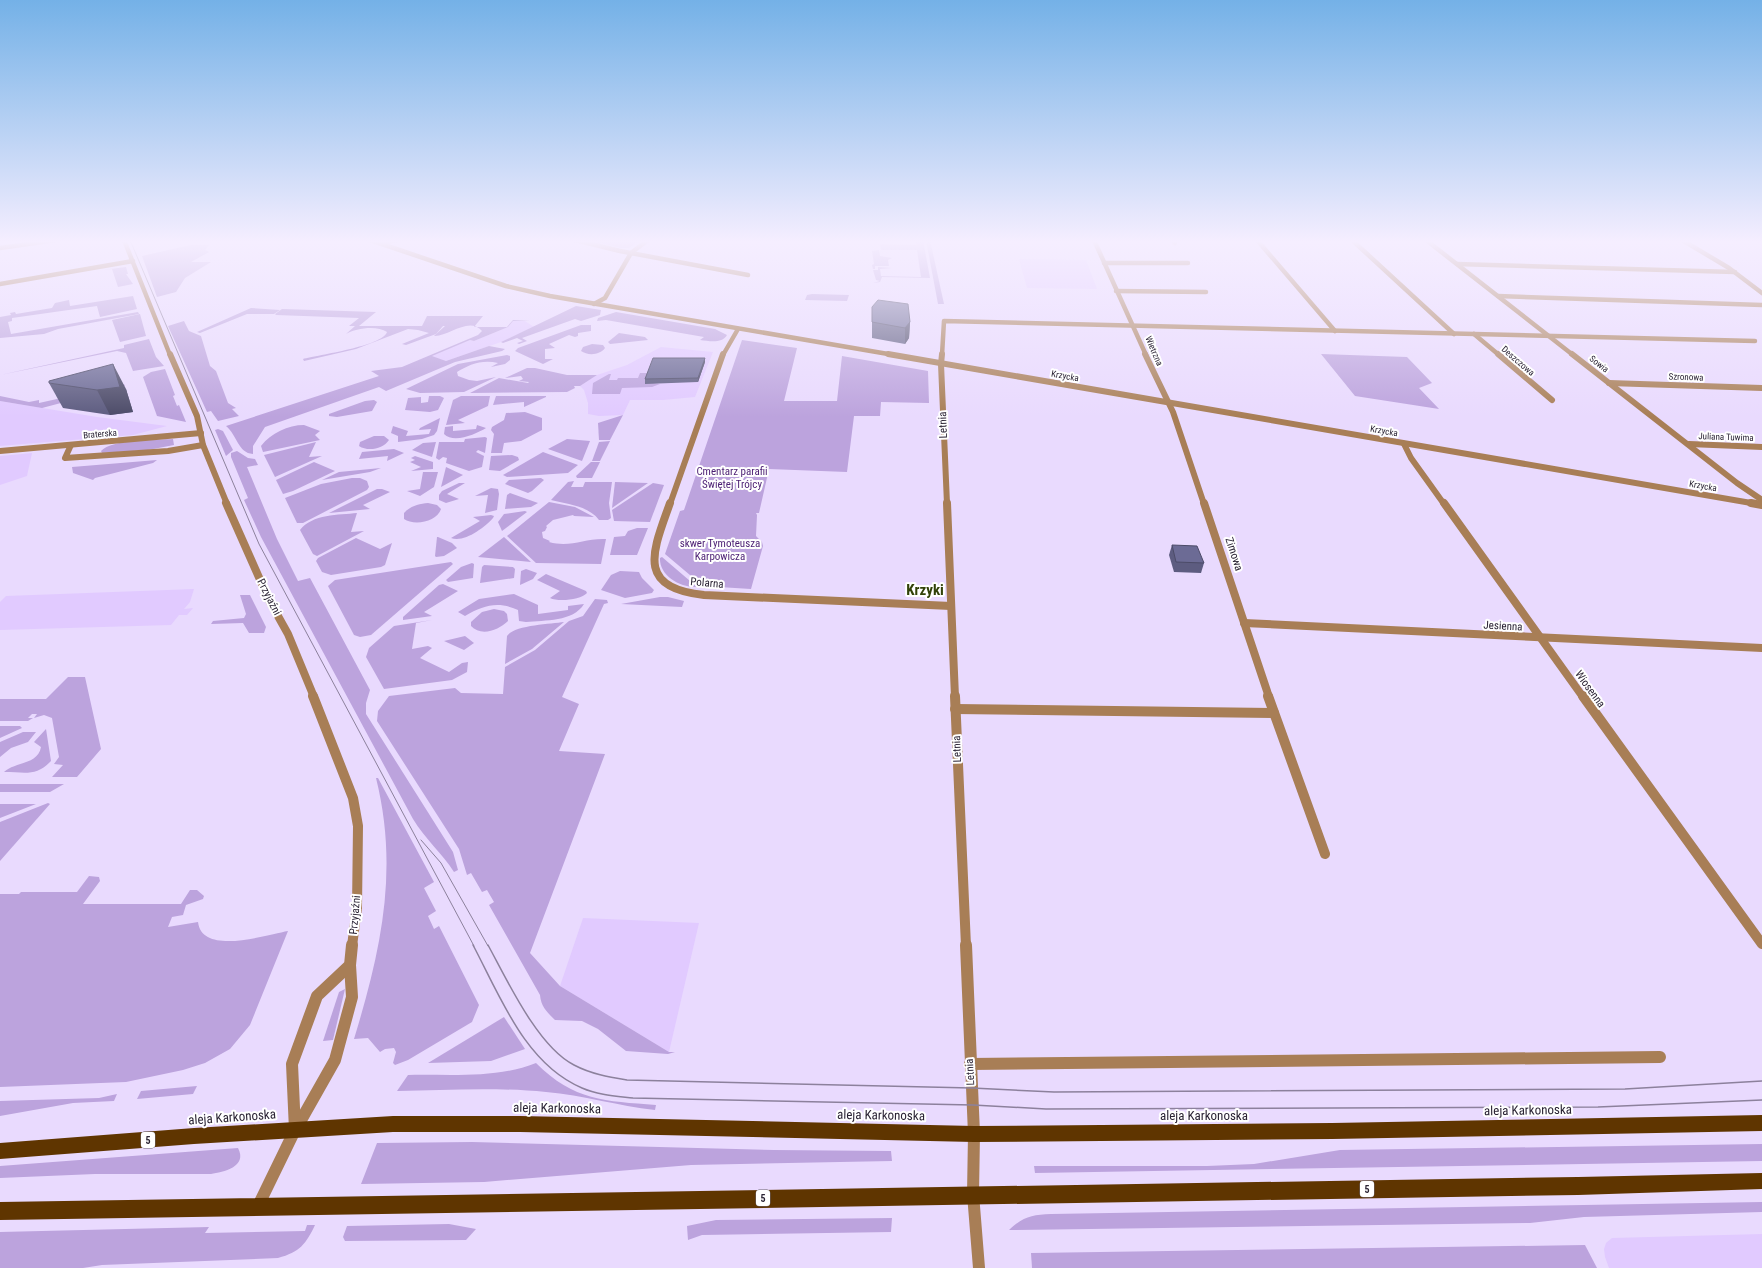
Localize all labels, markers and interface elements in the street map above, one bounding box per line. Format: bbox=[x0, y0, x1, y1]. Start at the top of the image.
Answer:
street label: Wietrzna bbox=[1143, 335, 1165, 367]
street label: Deszczowa bbox=[1500, 344, 1536, 378]
street label: Sowia bbox=[1587, 353, 1611, 375]
street label: Krzycka bbox=[1050, 369, 1080, 383]
street label: Szronowa bbox=[1668, 371, 1704, 383]
street label: Letnia bbox=[936, 411, 950, 439]
street label: Krzycka bbox=[1369, 424, 1399, 438]
street label: Braterska bbox=[83, 428, 117, 440]
street label: Juliana Tuwima bbox=[1698, 431, 1754, 443]
park label: Cmentarz parafii Świętej Trójcy bbox=[696, 465, 768, 491]
street label: Krzycka bbox=[1688, 479, 1718, 493]
street label: Zimowa bbox=[1222, 536, 1246, 572]
park label: skwer Tymoteusza Karpowicza bbox=[680, 537, 760, 563]
street label: Polarna bbox=[690, 575, 724, 591]
street label: Przyjaźni bbox=[254, 577, 284, 617]
district label: Krzyki bbox=[906, 581, 944, 599]
street label: Jesienna bbox=[1483, 618, 1523, 634]
street label: Wiosenna bbox=[1572, 668, 1608, 710]
street label: Letnia bbox=[950, 735, 964, 763]
street label: Przyjaźni bbox=[347, 895, 363, 935]
street label: Letnia bbox=[963, 1058, 977, 1086]
street label: aleja Karkonoska bbox=[513, 1100, 601, 1116]
street label: aleja Karkonoska bbox=[1484, 1102, 1572, 1118]
street label: aleja Karkonoska bbox=[188, 1106, 276, 1128]
street label: aleja Karkonoska bbox=[837, 1107, 925, 1123]
street label: aleja Karkonoska bbox=[1160, 1108, 1248, 1123]
road number: 5 bbox=[141, 1132, 155, 1148]
road number: 5 bbox=[1360, 1181, 1374, 1197]
road number: 5 bbox=[756, 1190, 770, 1206]

